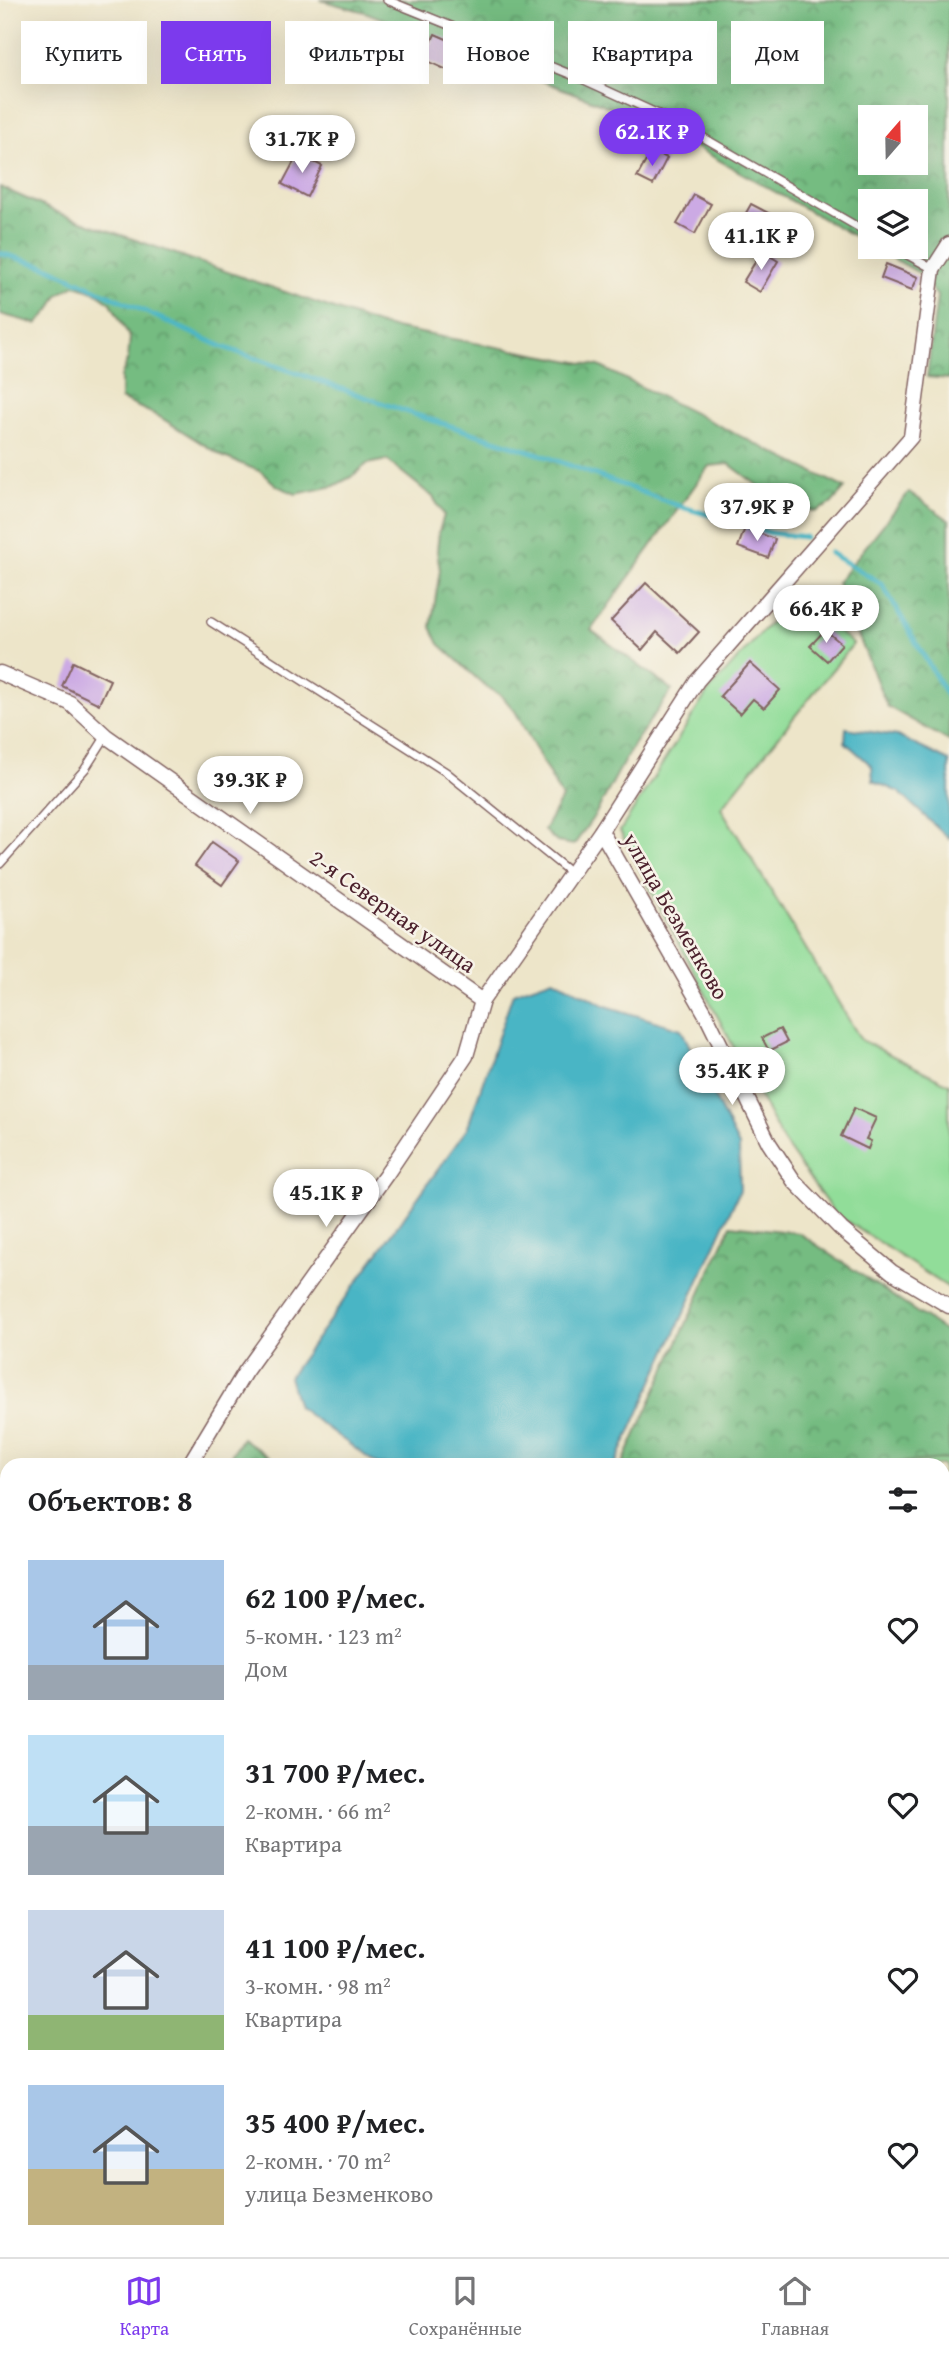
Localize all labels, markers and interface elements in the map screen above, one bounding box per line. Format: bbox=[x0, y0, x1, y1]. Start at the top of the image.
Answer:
chip: Купить bbox=[21, 21, 147, 84]
chip: Снять bbox=[161, 21, 271, 84]
chip: Фильтры bbox=[285, 21, 429, 84]
chip: Новое bbox=[443, 21, 554, 84]
chip: Квартира bbox=[568, 21, 717, 84]
chip: Дом bbox=[731, 21, 824, 84]
north arrow bbox=[858, 105, 928, 175]
map controls bbox=[858, 105, 928, 259]
pin: 62.1K ₽ bbox=[587, 108, 717, 168]
text: 62.1K ₽ bbox=[615, 114, 689, 147]
pin: 31.7K ₽ bbox=[237, 116, 367, 175]
text: 31.7K ₽ bbox=[265, 121, 339, 154]
button: layers bbox=[858, 189, 928, 259]
pin: 41.1K ₽ bbox=[696, 212, 826, 272]
text: 41.1K ₽ bbox=[724, 218, 798, 251]
pin: 37.9K ₽ bbox=[692, 484, 822, 543]
text: 37.9K ₽ bbox=[720, 489, 794, 522]
pin: 66.4K ₽ bbox=[761, 586, 891, 645]
text: 66.4K ₽ bbox=[789, 591, 863, 624]
pin: 39.3K ₽ bbox=[185, 756, 315, 816]
text: 39.3K ₽ bbox=[213, 762, 287, 795]
street label: улица Безменково bbox=[615, 825, 738, 1006]
street label: 2-я Северная улица bbox=[303, 841, 483, 980]
pin: 35.4K ₽ bbox=[667, 1048, 797, 1107]
text: 35.4K ₽ bbox=[695, 1053, 769, 1086]
pin: 45.1K ₽ bbox=[261, 1170, 391, 1229]
text: 45.1K ₽ bbox=[289, 1175, 363, 1208]
text: Объектов: 8 bbox=[28, 1478, 192, 1522]
icon: filters bbox=[884, 1481, 922, 1519]
text: 62 100 ₽/мес. bbox=[245, 1575, 426, 1619]
icon: home bbox=[84, 1588, 168, 1672]
icon: heart bbox=[884, 1611, 922, 1649]
text: 5-комн. · 123 m² bbox=[245, 1619, 402, 1652]
text: Дом bbox=[245, 1652, 288, 1685]
text: 31 700 ₽/мес. bbox=[245, 1750, 426, 1794]
icon: home bbox=[84, 1763, 168, 1847]
icon: heart bbox=[884, 1786, 922, 1824]
text: 2-комн. · 66 m² bbox=[245, 1794, 391, 1827]
text: Квартира bbox=[245, 1827, 342, 1860]
text: 41 100 ₽/мес. bbox=[245, 1925, 426, 1969]
icon: home bbox=[84, 1938, 168, 2022]
icon: heart bbox=[884, 1961, 922, 1999]
text: 3-комн. · 98 m² bbox=[245, 1969, 391, 2002]
text: Квартира bbox=[245, 2002, 342, 2035]
text: 35 400 ₽/мес. bbox=[245, 2100, 426, 2144]
icon: home bbox=[84, 2113, 168, 2197]
icon: heart bbox=[884, 2136, 922, 2174]
text: 2-комн. · 70 m² bbox=[245, 2144, 391, 2177]
text: улица Безменково bbox=[245, 2177, 433, 2210]
tab: Карта bbox=[120, 2272, 169, 2342]
tab: Сохранённые bbox=[409, 2272, 522, 2342]
tab: Главная bbox=[762, 2272, 829, 2342]

